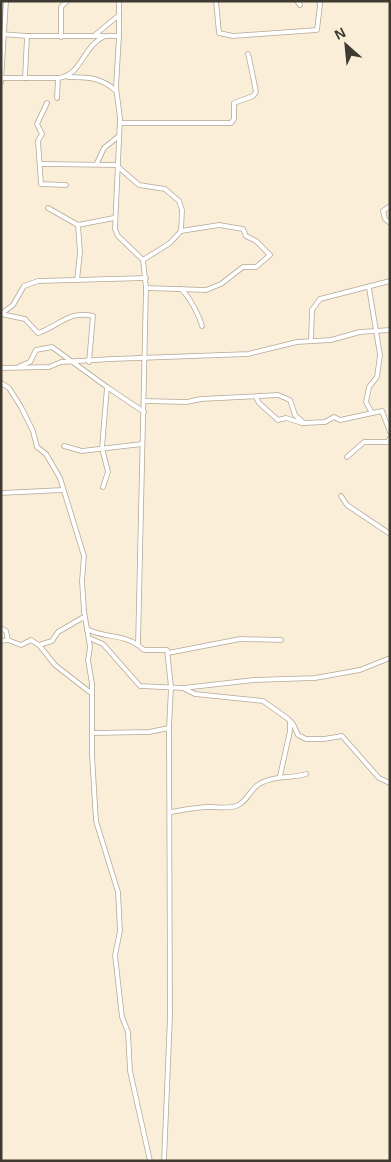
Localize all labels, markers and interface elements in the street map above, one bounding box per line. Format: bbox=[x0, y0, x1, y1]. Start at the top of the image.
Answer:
north arrow bbox=[321, 20, 371, 70]
text: N bbox=[332, 24, 348, 43]

